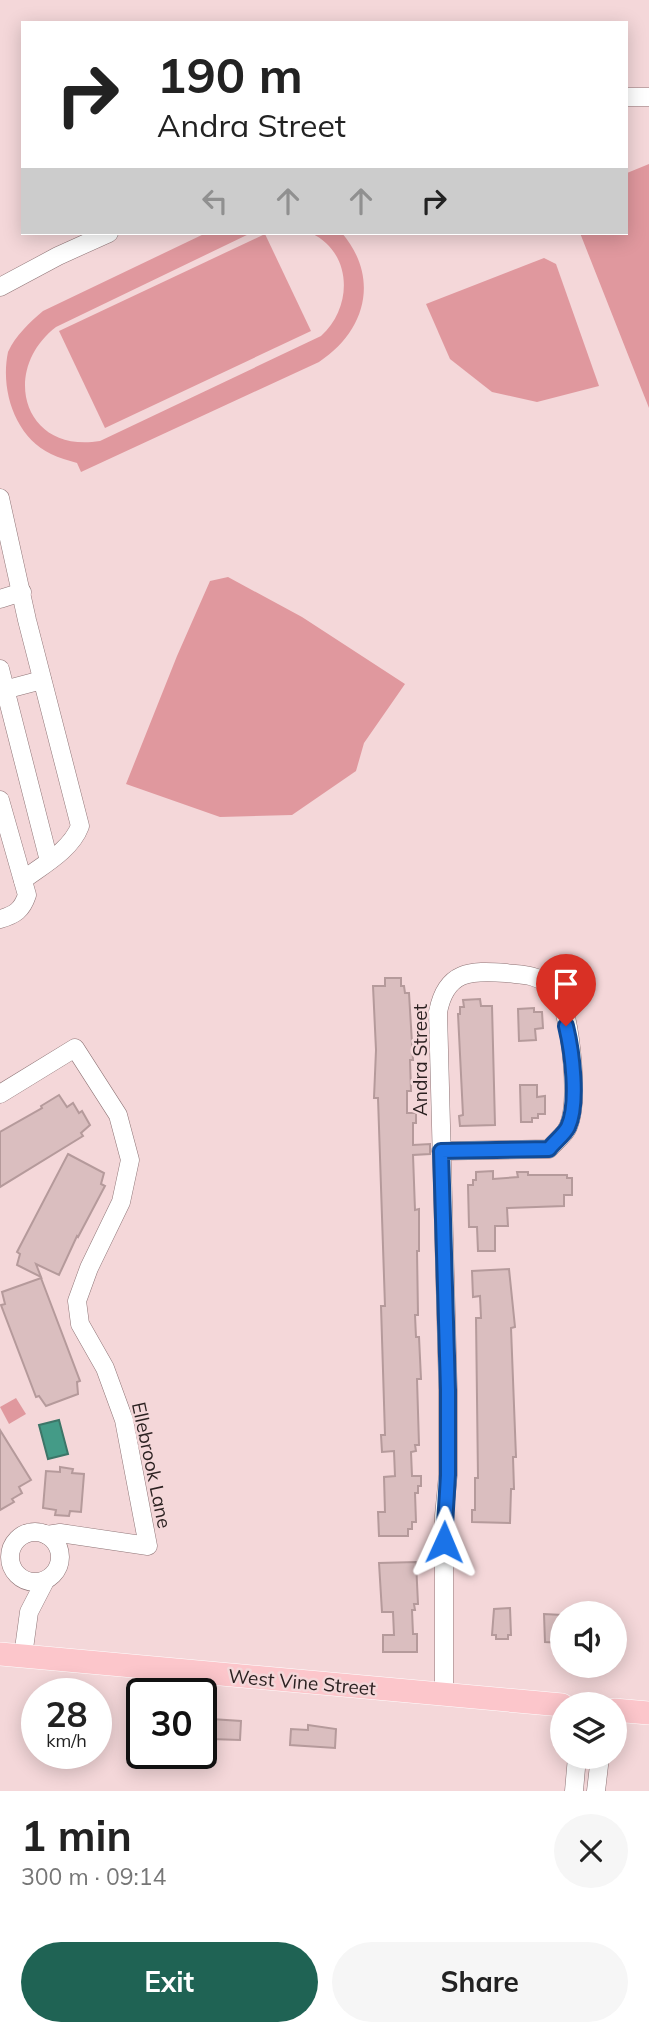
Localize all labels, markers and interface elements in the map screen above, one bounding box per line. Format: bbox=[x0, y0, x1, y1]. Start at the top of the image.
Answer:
text: 190 m bbox=[157, 44, 303, 105]
icon: right bbox=[42, 49, 133, 140]
text: Andra Street bbox=[157, 105, 346, 145]
icon: left bbox=[196, 182, 234, 220]
icon: ahead bbox=[269, 182, 307, 220]
icon: ahead bbox=[342, 182, 380, 220]
icon: right bbox=[415, 182, 453, 220]
pin bbox=[536, 954, 596, 1026]
icon: arrive bbox=[547, 965, 585, 1003]
street label: Andra Street bbox=[408, 1004, 432, 1116]
street label: Ellebrook Lane bbox=[127, 1400, 177, 1530]
position arrow bbox=[407, 1505, 481, 1579]
map controls bbox=[550, 1601, 627, 1769]
button: sound bbox=[550, 1601, 627, 1678]
street label: West Vine Street bbox=[227, 1664, 377, 1700]
speed limit sign: 30 bbox=[126, 1678, 217, 1769]
text: 28 bbox=[45, 1692, 88, 1736]
button: layers bbox=[550, 1692, 627, 1769]
text: km/h bbox=[46, 1729, 87, 1752]
text: 1 min bbox=[21, 1809, 132, 1862]
button: close bbox=[554, 1814, 628, 1888]
text: 300 m · 09:14 bbox=[21, 1862, 166, 1891]
button: Exit bbox=[21, 1942, 318, 2022]
button: Share bbox=[332, 1942, 628, 2022]

